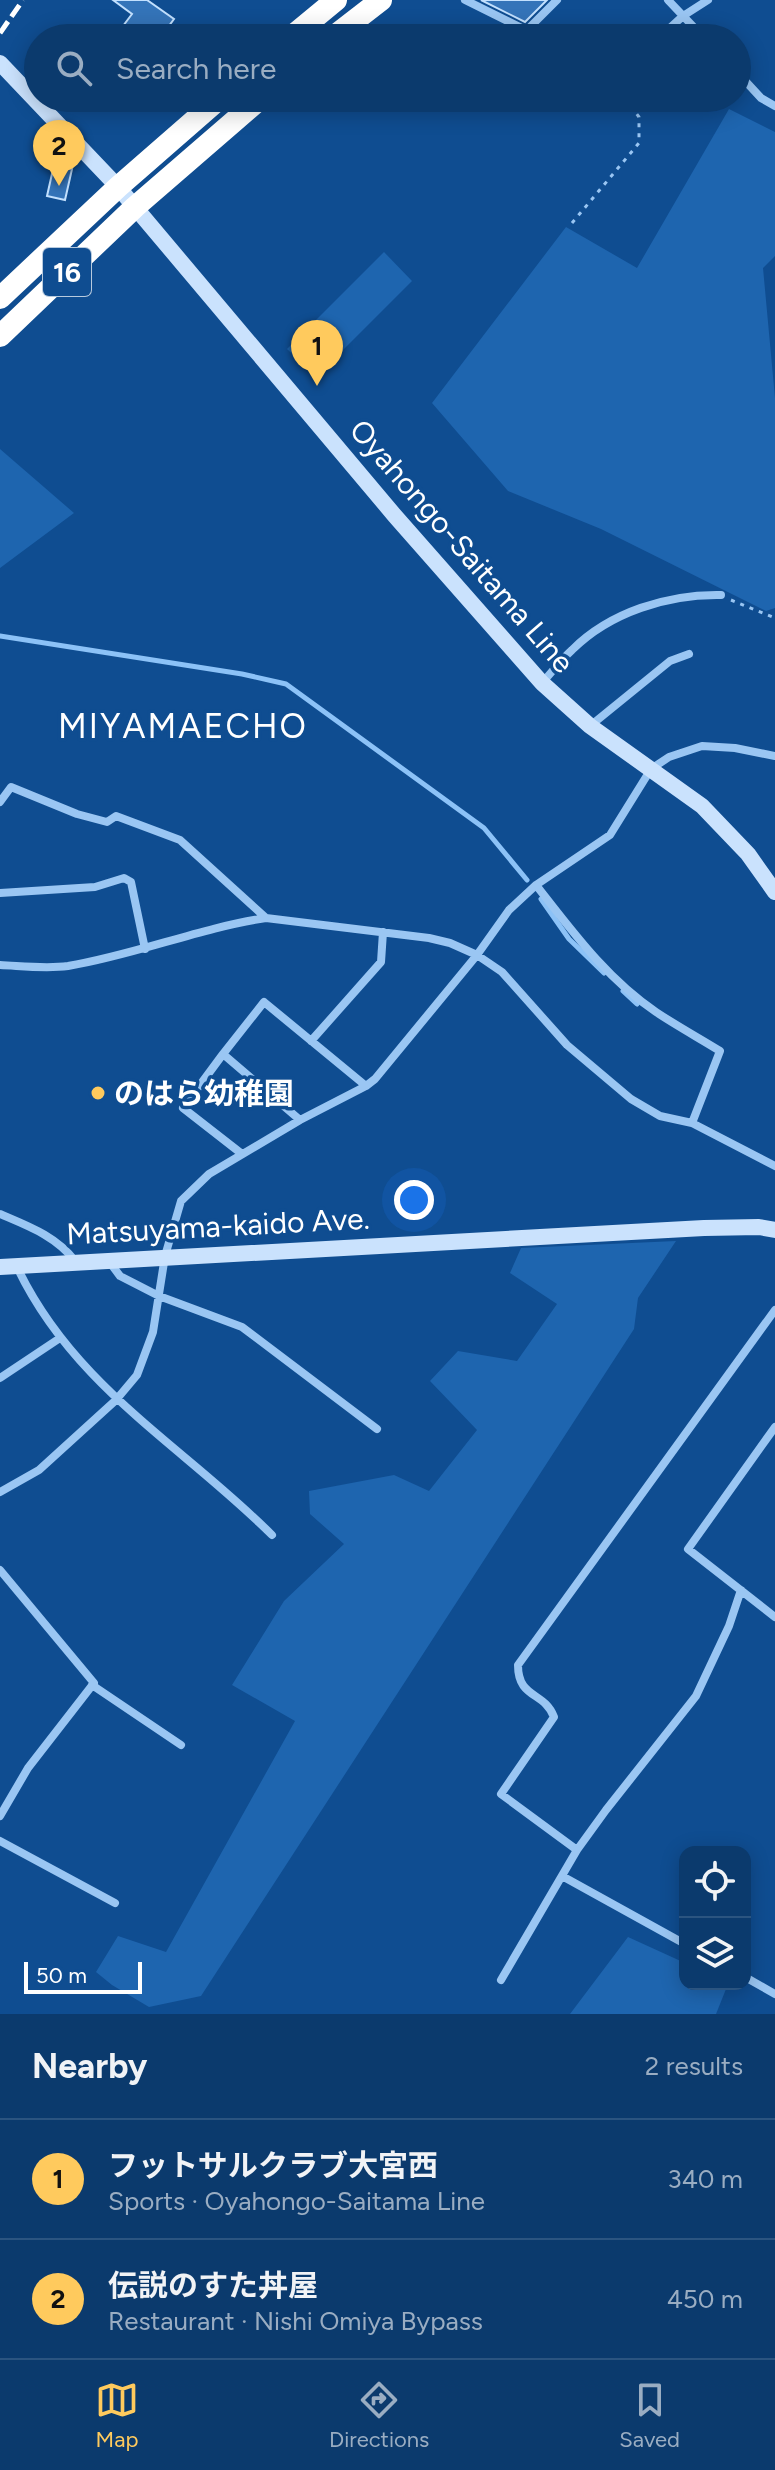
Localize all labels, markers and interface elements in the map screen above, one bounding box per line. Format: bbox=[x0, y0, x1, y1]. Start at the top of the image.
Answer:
search box bbox=[24, 24, 751, 112]
icon: search bbox=[52, 46, 96, 90]
text: Search here bbox=[116, 50, 276, 87]
pin: 2 bbox=[33, 120, 85, 186]
road number: 16 bbox=[43, 248, 91, 296]
pin: 1 bbox=[291, 320, 343, 386]
street label: Oyahongo-Saitama Line bbox=[342, 412, 582, 680]
district label: MIYAMAECHO bbox=[58, 706, 308, 747]
place label: のはら幼稚園 bbox=[114, 1075, 294, 1112]
marker: のはら幼稚園 bbox=[89, 1084, 107, 1102]
your location bbox=[394, 1180, 434, 1220]
street label: Matsuyama-kaido Ave. bbox=[65, 1200, 371, 1252]
map controls bbox=[679, 1846, 751, 1990]
button: locate bbox=[679, 1846, 751, 1918]
button: layers bbox=[679, 1918, 751, 1990]
scale bar bbox=[24, 1958, 142, 1994]
text: 50 m bbox=[36, 1962, 87, 1989]
text: Nearby bbox=[32, 2046, 147, 2087]
text: 2 results bbox=[645, 2050, 743, 2082]
text: フットサルクラブ大宮西 bbox=[108, 2147, 438, 2184]
text: 1 bbox=[53, 2163, 63, 2195]
text: 340 m bbox=[667, 2163, 743, 2195]
text: Sports · Oyahongo-Saitama Line bbox=[108, 2185, 485, 2217]
text: 伝説のすた丼屋 bbox=[108, 2267, 318, 2304]
text: 2 bbox=[50, 2283, 66, 2315]
text: 450 m bbox=[667, 2283, 743, 2315]
text: Restaurant · Nishi Omiya Bypass bbox=[108, 2305, 483, 2337]
tab: Map bbox=[95, 2378, 139, 2453]
tab: Directions bbox=[329, 2378, 429, 2453]
tab: Saved bbox=[619, 2378, 680, 2453]

